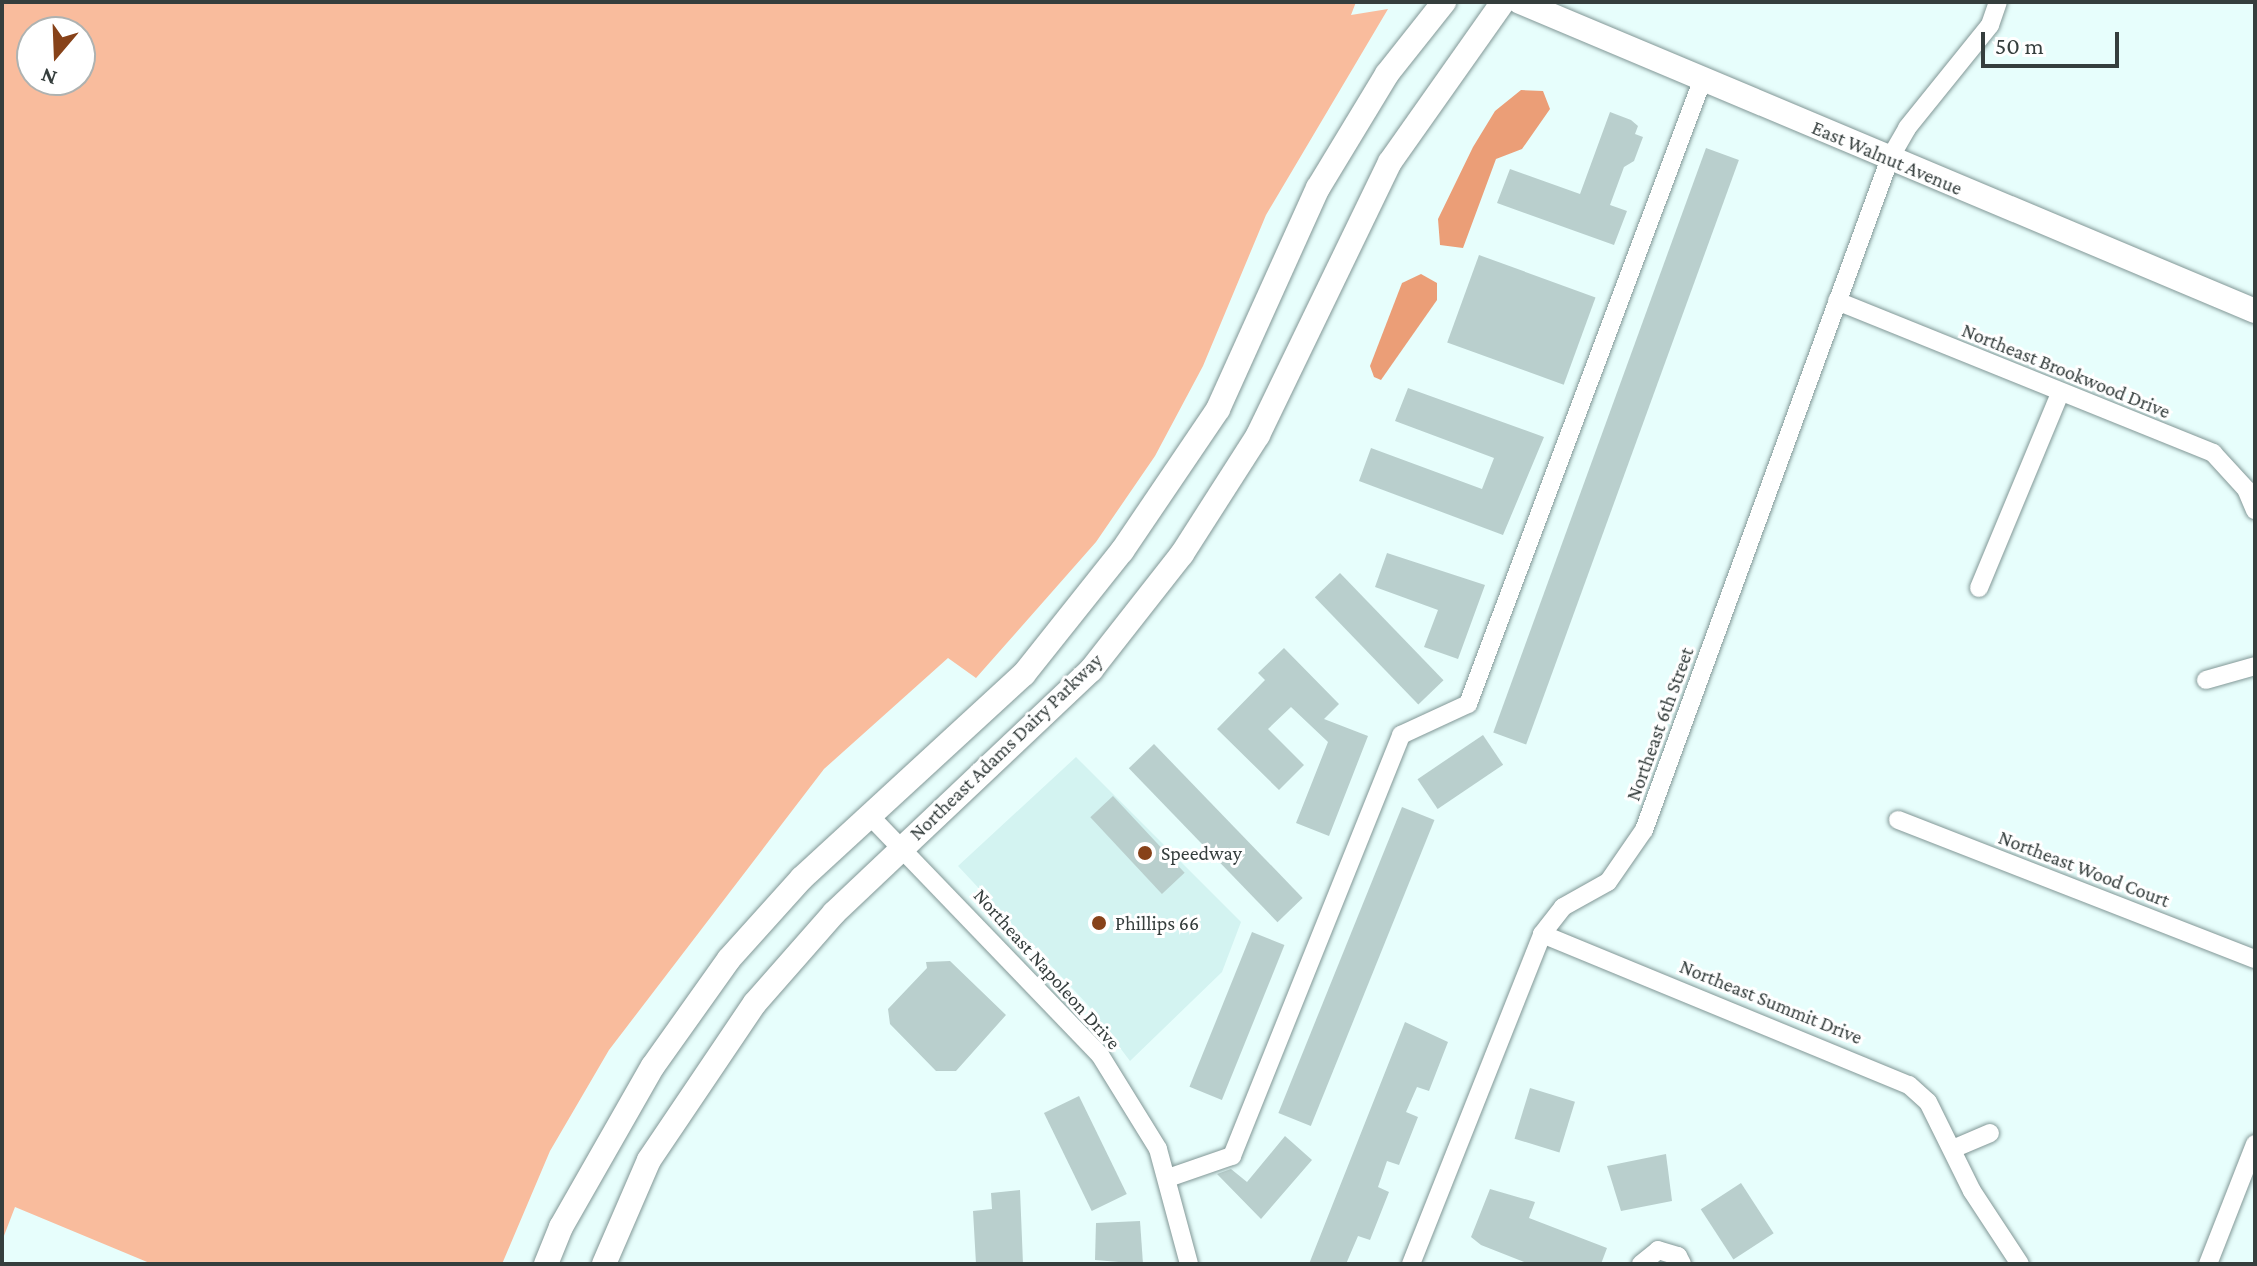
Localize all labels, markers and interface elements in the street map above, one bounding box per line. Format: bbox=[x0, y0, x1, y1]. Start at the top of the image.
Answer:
north arrow bbox=[16, 16, 96, 96]
scale bar bbox=[1985, 16, 2123, 66]
text: 50 m bbox=[1995, 32, 2044, 59]
text: N bbox=[38, 63, 60, 92]
street label: East Walnut Avenue bbox=[1808, 116, 1966, 200]
street label: Northeast Brookwood Drive bbox=[1958, 318, 2174, 424]
street label: Northeast 6th Street bbox=[1621, 644, 1699, 804]
street label: Northeast Adams Dairy Parkway bbox=[905, 649, 1107, 845]
street label: Northeast Wood Court bbox=[1995, 825, 2173, 913]
place label: Speedway bbox=[1161, 841, 1242, 865]
marker: Speedway bbox=[1136, 844, 1154, 862]
street label: Northeast Napoleon Drive bbox=[968, 884, 1126, 1054]
place label: Phillips 66 bbox=[1115, 911, 1199, 935]
marker: Phillips 66 bbox=[1090, 914, 1108, 932]
street label: Northeast Summit Drive bbox=[1676, 954, 1866, 1050]

